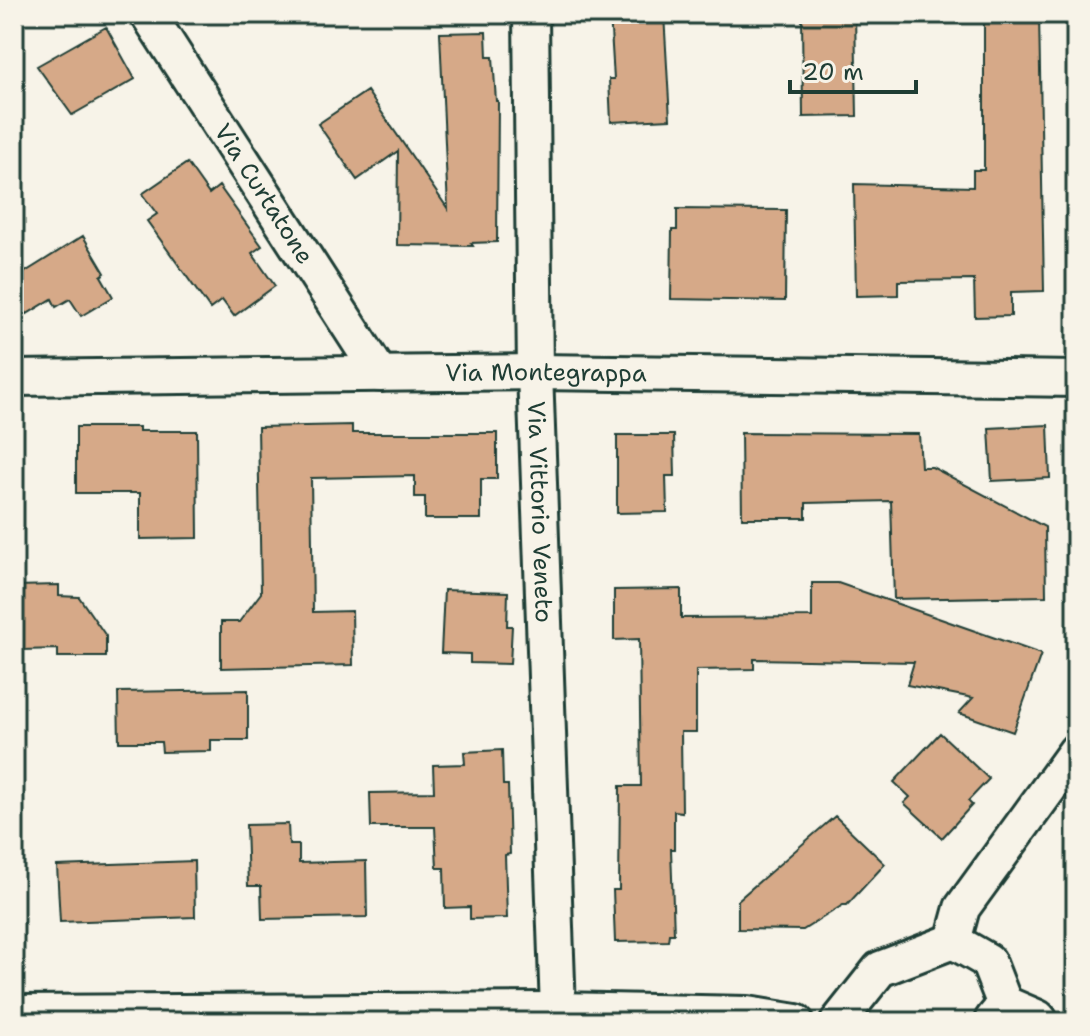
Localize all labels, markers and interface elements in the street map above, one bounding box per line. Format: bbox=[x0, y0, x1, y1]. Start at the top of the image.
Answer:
scale bar bbox=[790, 44, 916, 94]
text: 20 m bbox=[802, 56, 864, 88]
street label: Via Curtatone bbox=[207, 117, 321, 270]
street label: Via Montegrappa bbox=[445, 356, 647, 389]
street label: Via Vittorio Veneto bbox=[520, 400, 560, 623]

